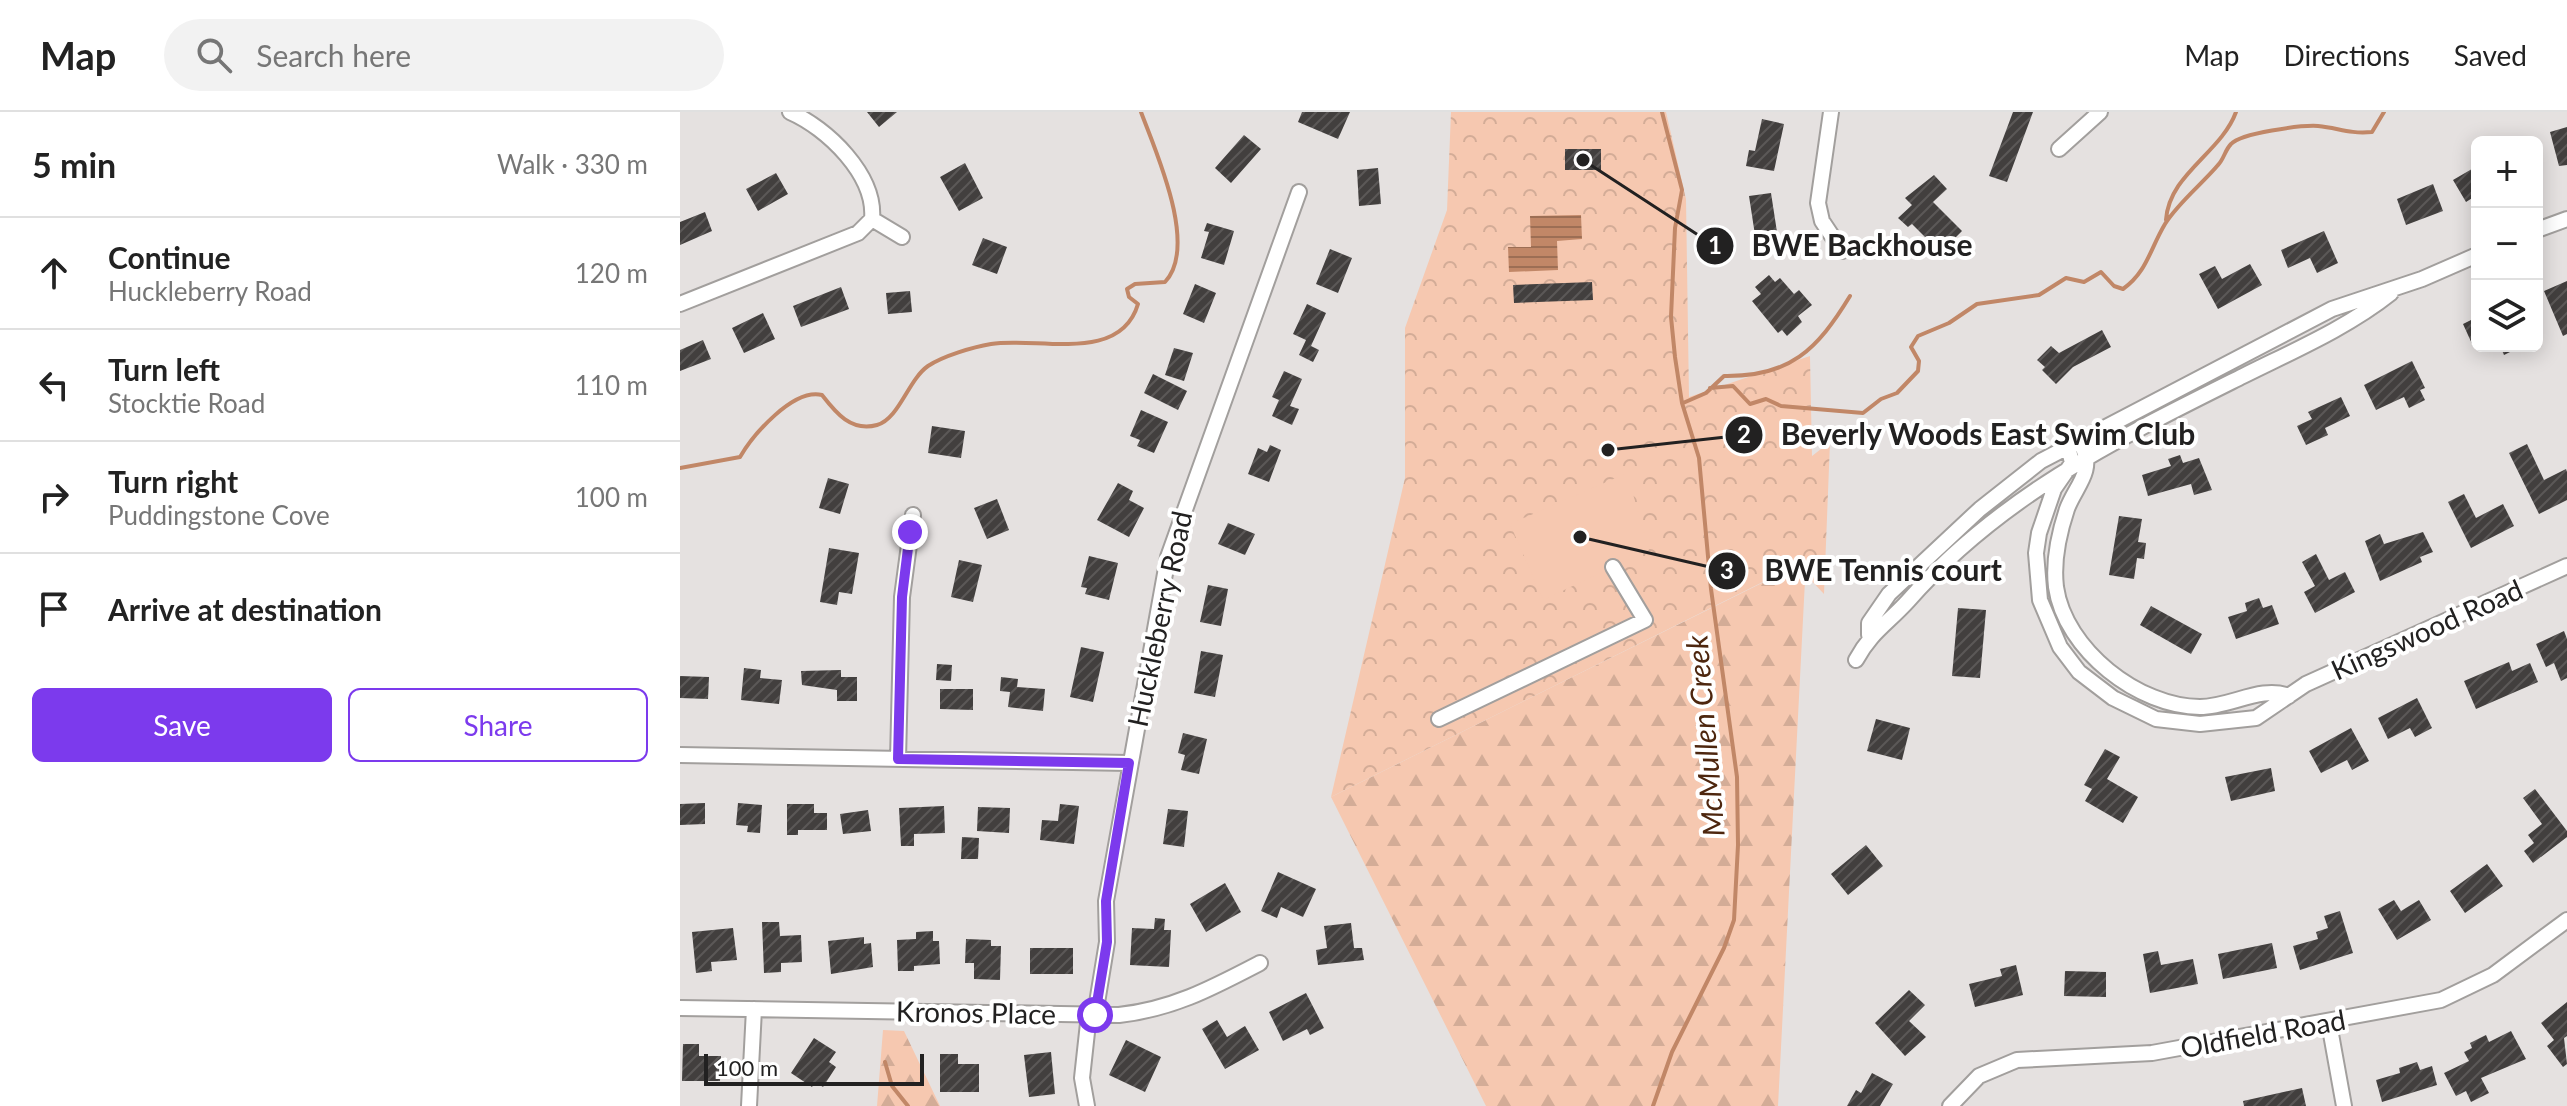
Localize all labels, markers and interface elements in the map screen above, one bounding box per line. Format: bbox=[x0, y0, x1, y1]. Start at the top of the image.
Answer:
search box bbox=[164, 19, 724, 91]
text: Map bbox=[40, 32, 116, 78]
icon: search bbox=[192, 33, 236, 77]
text: Search here bbox=[256, 37, 411, 73]
text: Map bbox=[2184, 38, 2239, 72]
text: Directions bbox=[2283, 38, 2410, 72]
text: Saved bbox=[2454, 38, 2527, 72]
map controls bbox=[2471, 136, 2543, 352]
button: + bbox=[2471, 136, 2543, 208]
text: 5 min bbox=[32, 144, 116, 185]
text: Walk · 330 m bbox=[497, 148, 648, 180]
button: − bbox=[2471, 208, 2543, 280]
callout: BWE Backhouse bbox=[1695, 219, 1988, 273]
text: BWE Backhouse bbox=[1751, 226, 1973, 262]
text: 1 bbox=[1708, 230, 1722, 259]
text: Continue bbox=[108, 239, 231, 275]
icon: ahead bbox=[32, 251, 76, 295]
text: 120 m bbox=[575, 257, 648, 289]
text: Huckleberry Road bbox=[108, 275, 312, 307]
button: layers bbox=[2471, 280, 2543, 352]
text: Turn left bbox=[108, 351, 220, 387]
icon: left bbox=[32, 363, 76, 407]
text: 110 m bbox=[575, 369, 648, 401]
text: Stocktie Road bbox=[108, 387, 265, 419]
callout: Beverly Woods East Swim Club bbox=[1724, 408, 2211, 462]
text: Beverly Woods East Swim Club bbox=[1781, 415, 2195, 451]
text: 2 bbox=[1737, 419, 1751, 448]
text: Turn right bbox=[108, 463, 238, 499]
icon: right bbox=[32, 475, 76, 519]
text: 100 m bbox=[575, 481, 648, 513]
text: Puddingstone Cove bbox=[108, 499, 330, 531]
street label: Huckleberry Road bbox=[1120, 508, 1198, 730]
route end bbox=[892, 514, 928, 550]
callout: BWE Tennis court bbox=[1707, 544, 2018, 598]
text: BWE Tennis court bbox=[1764, 551, 2002, 587]
text: 3 bbox=[1720, 555, 1734, 584]
street label: Kingswood Road bbox=[2326, 572, 2528, 687]
icon: arrive bbox=[32, 587, 76, 631]
text: Arrive at destination bbox=[108, 591, 382, 627]
water label: McMullen Creek bbox=[1677, 633, 1731, 838]
button: Save bbox=[32, 688, 332, 762]
button: Share bbox=[348, 688, 648, 762]
street label: Kronos Place bbox=[896, 994, 1056, 1030]
route start bbox=[1077, 997, 1113, 1033]
street label: Oldfield Road bbox=[2178, 1002, 2348, 1064]
scale bar bbox=[704, 1050, 924, 1086]
text: 100 m bbox=[716, 1054, 778, 1081]

